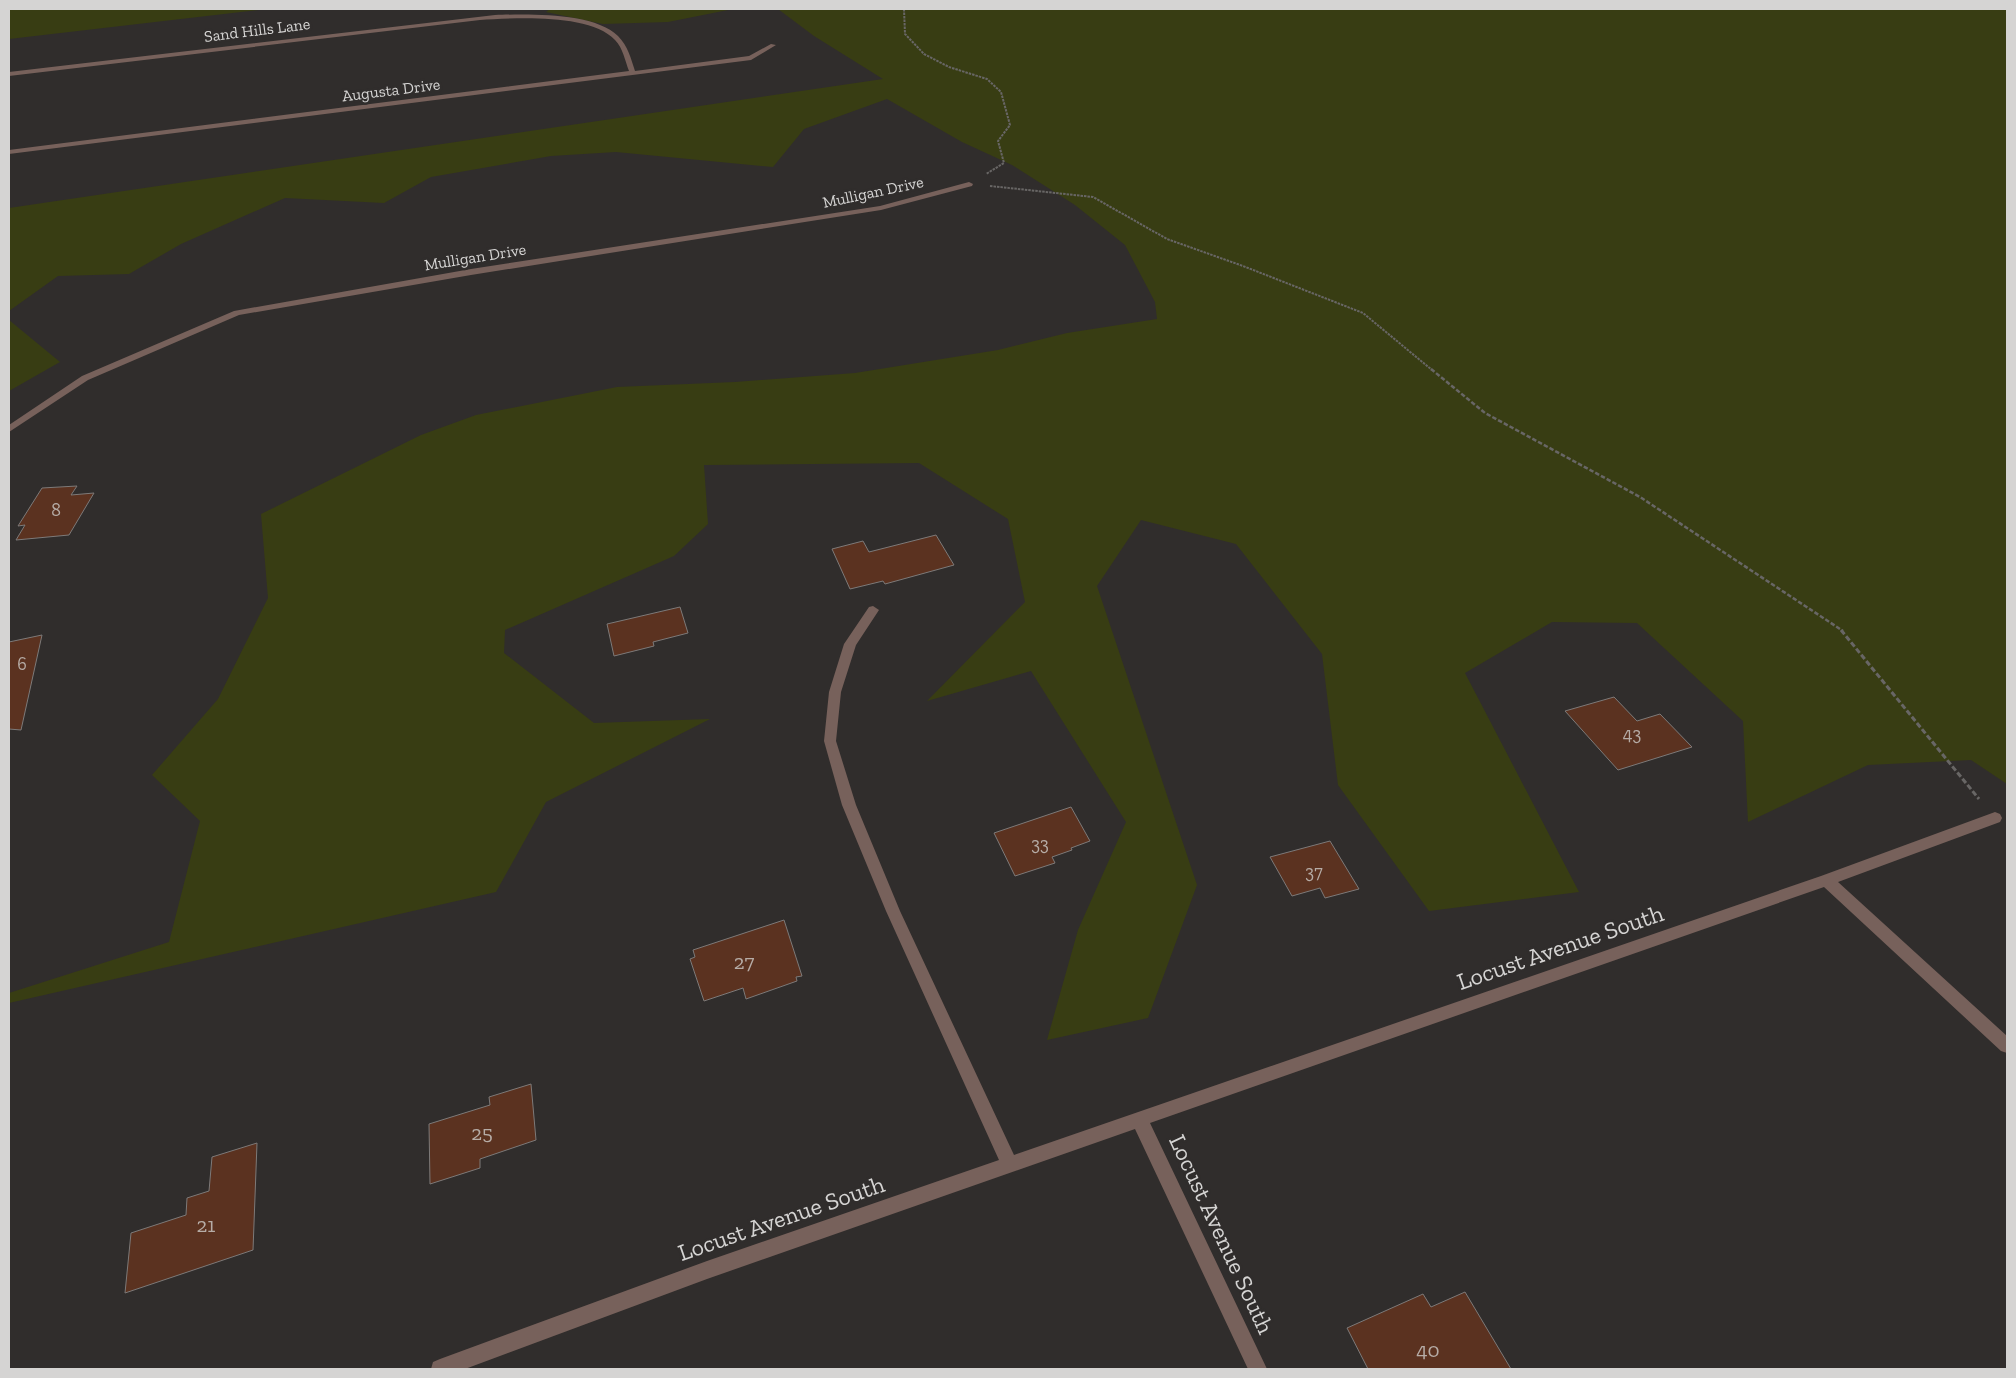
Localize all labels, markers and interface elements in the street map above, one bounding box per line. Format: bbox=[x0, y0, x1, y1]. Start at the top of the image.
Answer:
street label: Sand Hills Lane bbox=[203, 14, 311, 46]
street label: Augusta Drive bbox=[341, 75, 441, 105]
street label: Mulligan Drive bbox=[821, 172, 925, 212]
street label: Mulligan Drive bbox=[423, 240, 527, 274]
house number: 8 bbox=[51, 499, 61, 521]
house number: 6 bbox=[17, 653, 27, 675]
house number: 43 bbox=[1623, 723, 1641, 745]
house number: 33 bbox=[1031, 833, 1049, 855]
house number: 37 bbox=[1305, 861, 1323, 883]
street label: Locust Avenue South bbox=[1453, 898, 1668, 996]
house number: 27 bbox=[734, 949, 754, 974]
house number: 25 bbox=[471, 1120, 493, 1145]
street label: Locust Avenue South bbox=[1163, 1130, 1281, 1339]
street label: Locust Avenue South bbox=[674, 1169, 889, 1267]
house number: 21 bbox=[197, 1212, 215, 1237]
house number: 40 bbox=[1416, 1337, 1440, 1362]

